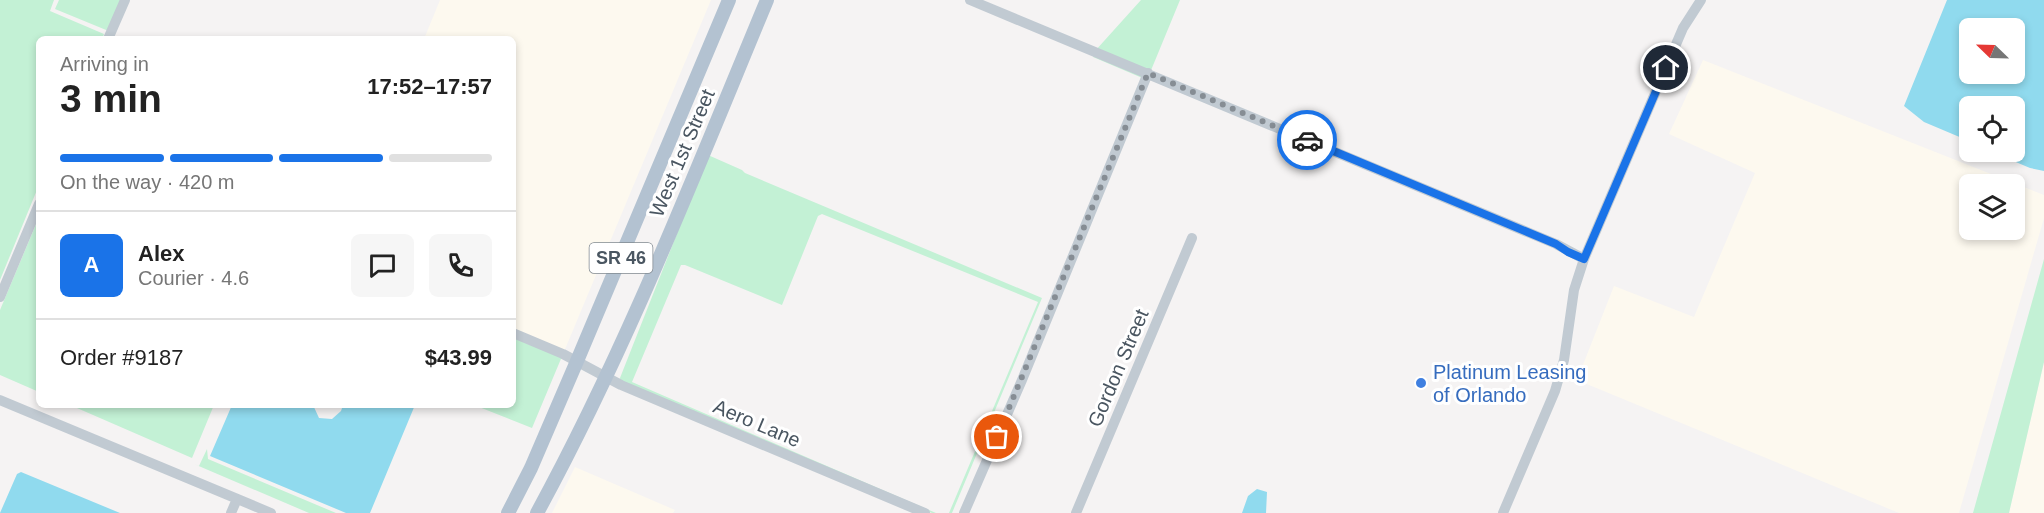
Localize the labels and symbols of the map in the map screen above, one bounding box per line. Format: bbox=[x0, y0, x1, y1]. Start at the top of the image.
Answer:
north arrow bbox=[1959, 18, 2025, 84]
pin bbox=[1640, 42, 1691, 93]
street label: West 1st Street bbox=[645, 86, 719, 220]
courier bbox=[1277, 110, 1337, 170]
road number: SR 46 bbox=[590, 243, 652, 273]
street label: Gordon Street bbox=[1083, 305, 1153, 430]
place label: Platinum Leasing of Orlando bbox=[1433, 361, 1586, 406]
marker: Platinum Leasing of Orlando bbox=[1414, 376, 1428, 390]
street label: Aero Lane bbox=[710, 395, 804, 451]
pin bbox=[971, 411, 1022, 462]

